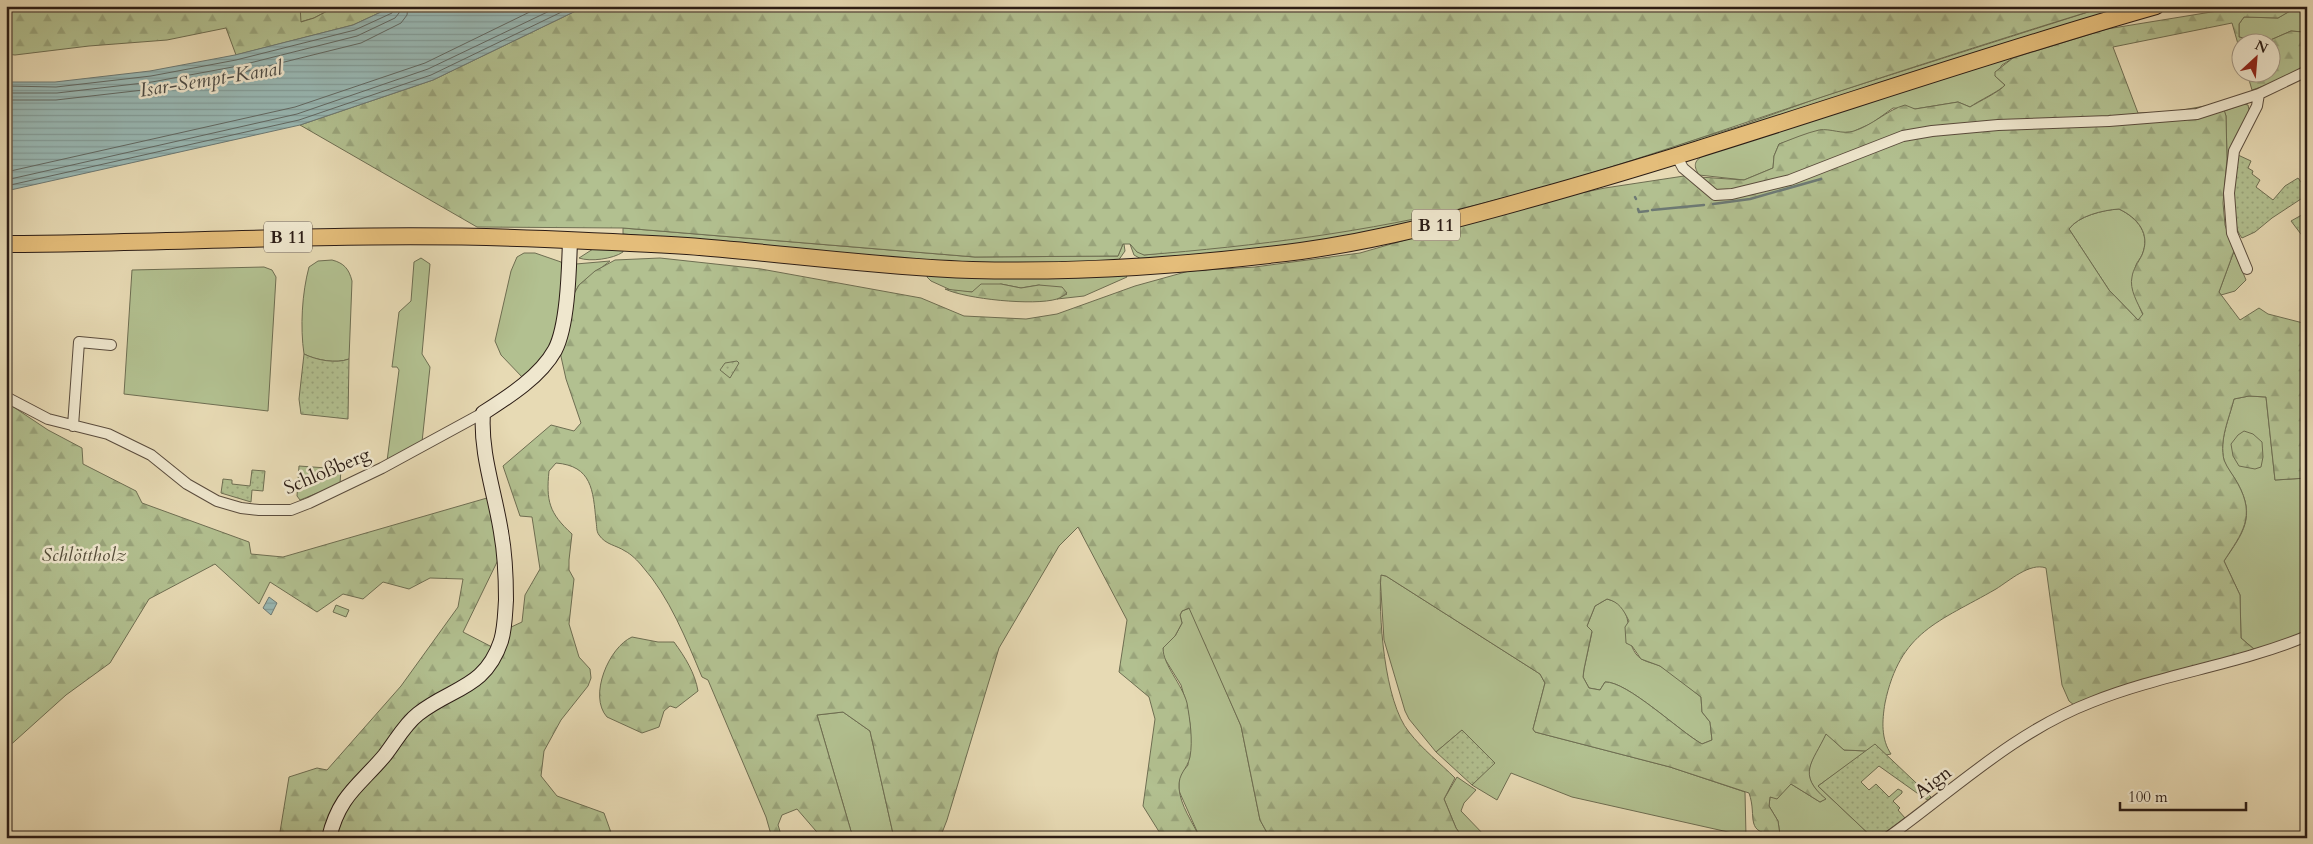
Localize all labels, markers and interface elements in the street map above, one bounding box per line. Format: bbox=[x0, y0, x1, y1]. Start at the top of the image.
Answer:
north arrow bbox=[2230, 32, 2280, 82]
text: N bbox=[2252, 36, 2271, 58]
water label: Isar-Sempt-Kanal bbox=[138, 54, 285, 104]
road number: B 11 bbox=[1412, 210, 1460, 240]
road number: B 11 bbox=[264, 222, 312, 252]
street label: Schloßberg bbox=[280, 441, 374, 501]
park label: Schlöttholz bbox=[42, 542, 127, 568]
street label: Aign bbox=[1909, 759, 1957, 805]
scale bar bbox=[2120, 779, 2247, 811]
text: 100 m bbox=[2128, 787, 2168, 807]

